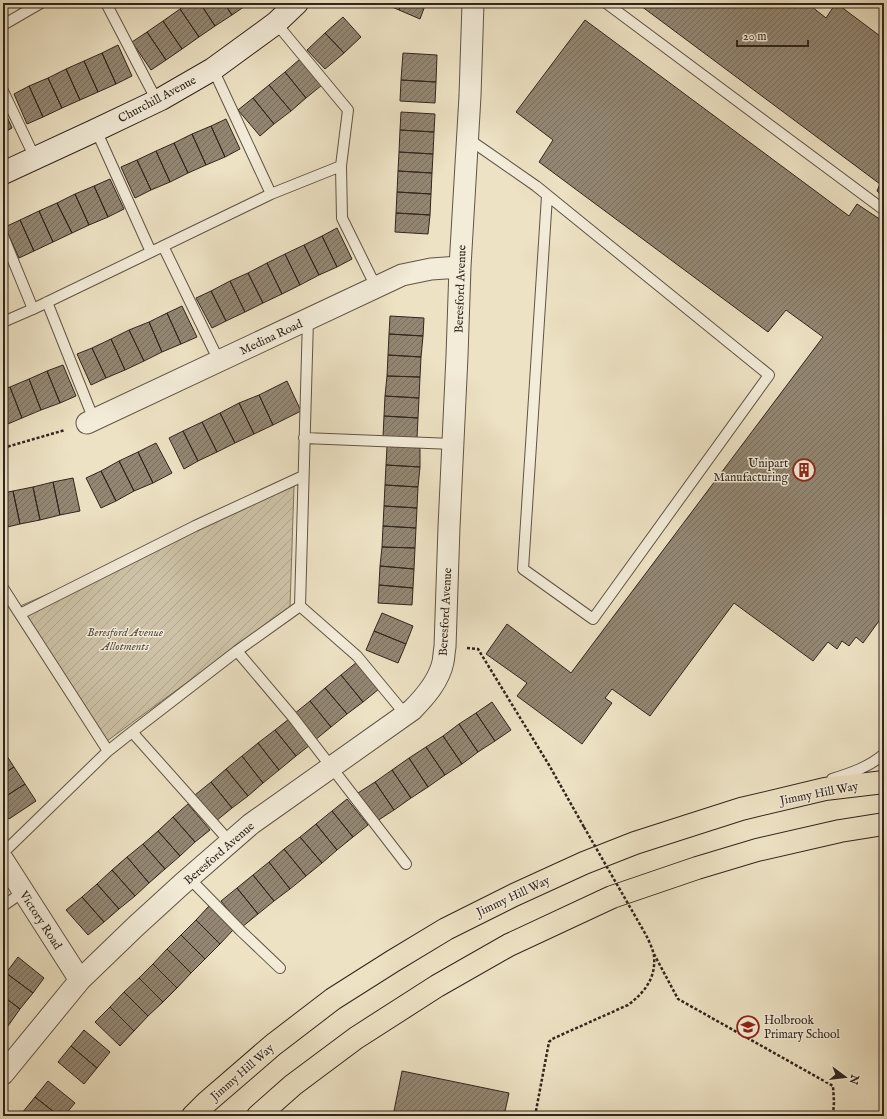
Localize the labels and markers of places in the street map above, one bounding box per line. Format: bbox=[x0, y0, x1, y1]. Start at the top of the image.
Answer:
place label: Unipart Manufacturing bbox=[713, 456, 788, 485]
building icon: Unipart Manufacturing bbox=[791, 457, 817, 483]
place label: Holbrook Primary School bbox=[764, 1013, 840, 1042]
school or university icon: Holbrook Primary School bbox=[735, 1014, 761, 1040]

